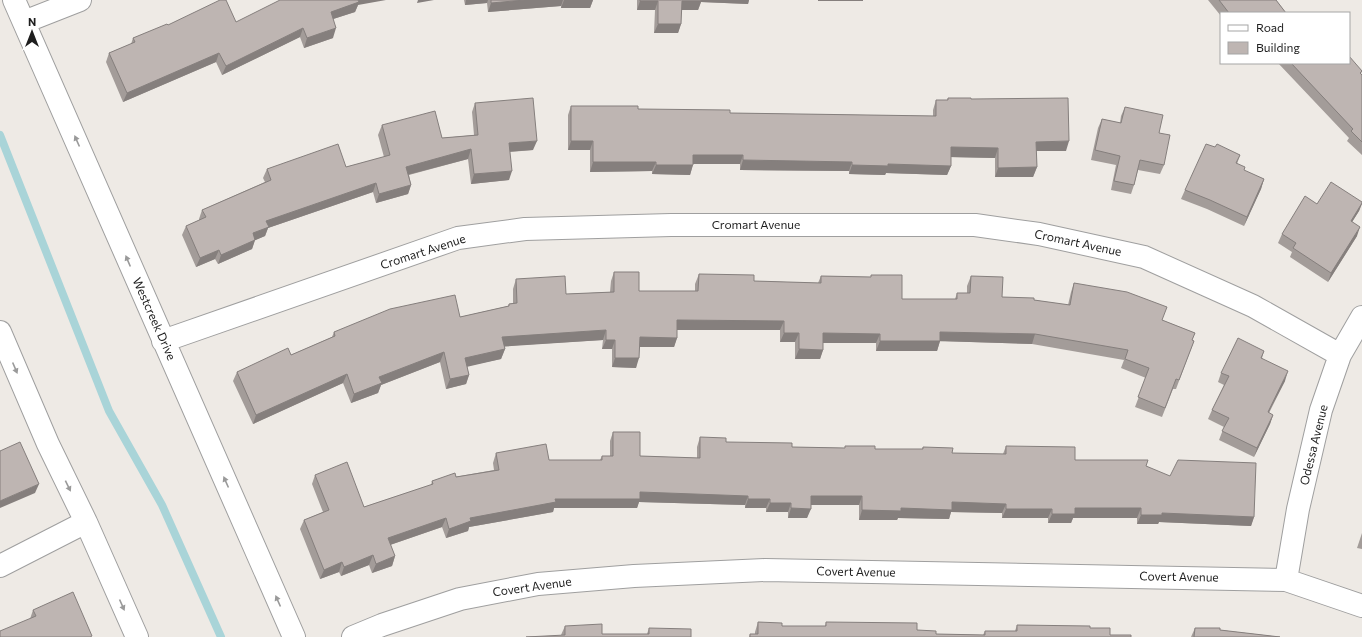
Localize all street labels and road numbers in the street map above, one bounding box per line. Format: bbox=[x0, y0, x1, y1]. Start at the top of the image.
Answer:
street label: Cromart Avenue bbox=[712, 217, 800, 231]
street label: Cromart Avenue bbox=[1033, 226, 1123, 258]
street label: Cromart Avenue bbox=[378, 231, 467, 271]
street label: Westcreek Drive bbox=[130, 275, 179, 362]
street label: Odessa Avenue bbox=[1296, 403, 1330, 486]
street label: Covert Avenue bbox=[816, 563, 896, 579]
street label: Covert Avenue bbox=[1139, 568, 1219, 584]
street label: Covert Avenue bbox=[492, 574, 572, 598]

